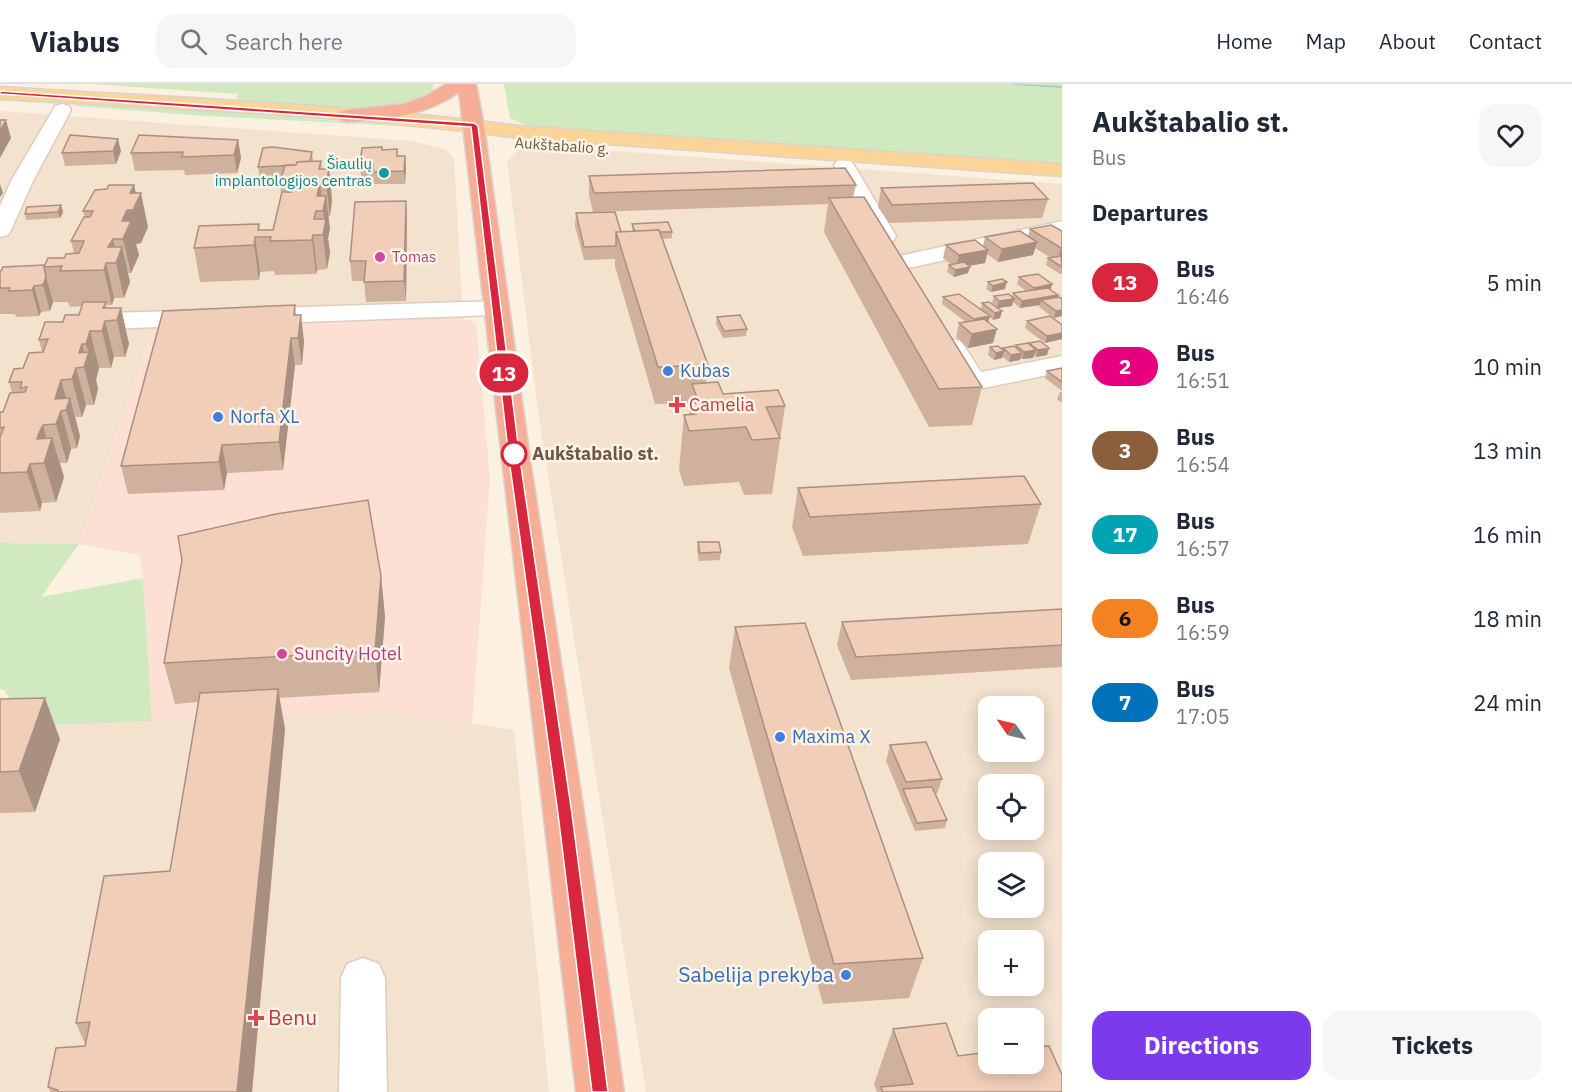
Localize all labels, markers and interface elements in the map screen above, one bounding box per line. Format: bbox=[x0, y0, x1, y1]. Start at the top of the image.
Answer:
search box bbox=[156, 14, 576, 68]
text: Viabus bbox=[30, 23, 120, 60]
icon: search bbox=[177, 25, 210, 58]
text: Search here bbox=[225, 27, 343, 56]
text: Home bbox=[1216, 27, 1273, 55]
text: Map bbox=[1306, 27, 1346, 55]
text: About bbox=[1379, 27, 1436, 55]
text: Contact bbox=[1469, 27, 1542, 55]
text: Aukštabalio st. bbox=[1092, 103, 1289, 140]
button: heart bbox=[1479, 104, 1542, 167]
street label: Aukštabalio g. bbox=[514, 133, 610, 158]
text: Bus bbox=[1092, 144, 1126, 171]
place label: Šiaulių implantologijos centras bbox=[215, 154, 372, 190]
marker: Šiaulių implantologijos centras bbox=[377, 166, 391, 180]
text: Departures bbox=[1092, 198, 1208, 227]
place label: Tomas bbox=[392, 247, 436, 266]
marker: Tomas bbox=[373, 250, 387, 264]
text: Bus bbox=[1176, 254, 1215, 283]
text: 13 bbox=[1112, 268, 1138, 296]
text: 5 min bbox=[1486, 268, 1542, 297]
text: 16:46 bbox=[1176, 283, 1230, 310]
text: Bus bbox=[1176, 338, 1215, 367]
text: 2 bbox=[1119, 352, 1131, 380]
text: 10 min bbox=[1473, 352, 1542, 381]
line badge: 13 bbox=[477, 354, 531, 392]
text: 13 bbox=[491, 359, 517, 387]
place label: Kubas bbox=[680, 359, 730, 382]
marker: Kubas bbox=[661, 364, 675, 378]
text: 16:51 bbox=[1176, 367, 1230, 394]
place label: Camelia bbox=[689, 393, 755, 416]
marker: Camelia bbox=[670, 398, 684, 412]
place label: Norfa XL bbox=[230, 405, 299, 428]
marker: Norfa XL bbox=[211, 410, 225, 424]
text: Bus bbox=[1176, 422, 1215, 451]
text: 3 bbox=[1119, 436, 1131, 464]
text: 13 min bbox=[1473, 436, 1542, 465]
marker: Aukštabalio st. bbox=[501, 441, 527, 467]
place label: Aukštabalio st. bbox=[532, 442, 659, 465]
text: 16:54 bbox=[1176, 451, 1230, 478]
text: Bus bbox=[1176, 506, 1215, 535]
text: 17 bbox=[1112, 520, 1138, 548]
text: 16 min bbox=[1473, 520, 1542, 549]
text: 16:57 bbox=[1176, 535, 1230, 562]
text: Bus bbox=[1176, 590, 1215, 619]
text: 6 bbox=[1119, 604, 1131, 632]
text: 18 min bbox=[1473, 604, 1542, 633]
text: 16:59 bbox=[1176, 619, 1230, 646]
place label: Suncity Hotel bbox=[294, 642, 402, 665]
marker: Suncity Hotel bbox=[275, 647, 289, 661]
text: Bus bbox=[1176, 674, 1215, 703]
text: 7 bbox=[1119, 688, 1131, 716]
text: 24 min bbox=[1473, 688, 1542, 717]
north arrow bbox=[978, 696, 1044, 762]
map controls bbox=[978, 696, 1044, 1074]
text: 17:05 bbox=[1176, 703, 1230, 730]
place label: Maxima X bbox=[792, 725, 870, 748]
marker: Maxima X bbox=[773, 730, 787, 744]
button: locate bbox=[978, 774, 1044, 840]
button: layers bbox=[978, 852, 1044, 918]
button: + bbox=[978, 930, 1044, 996]
place label: Sabelija prekyba bbox=[678, 960, 834, 988]
marker: Sabelija prekyba bbox=[839, 968, 853, 982]
place label: Benu bbox=[268, 1003, 317, 1031]
button: − bbox=[978, 1008, 1044, 1074]
marker: Benu bbox=[249, 1011, 263, 1025]
button: Directions bbox=[1092, 1011, 1311, 1080]
button: Tickets bbox=[1323, 1011, 1542, 1080]

